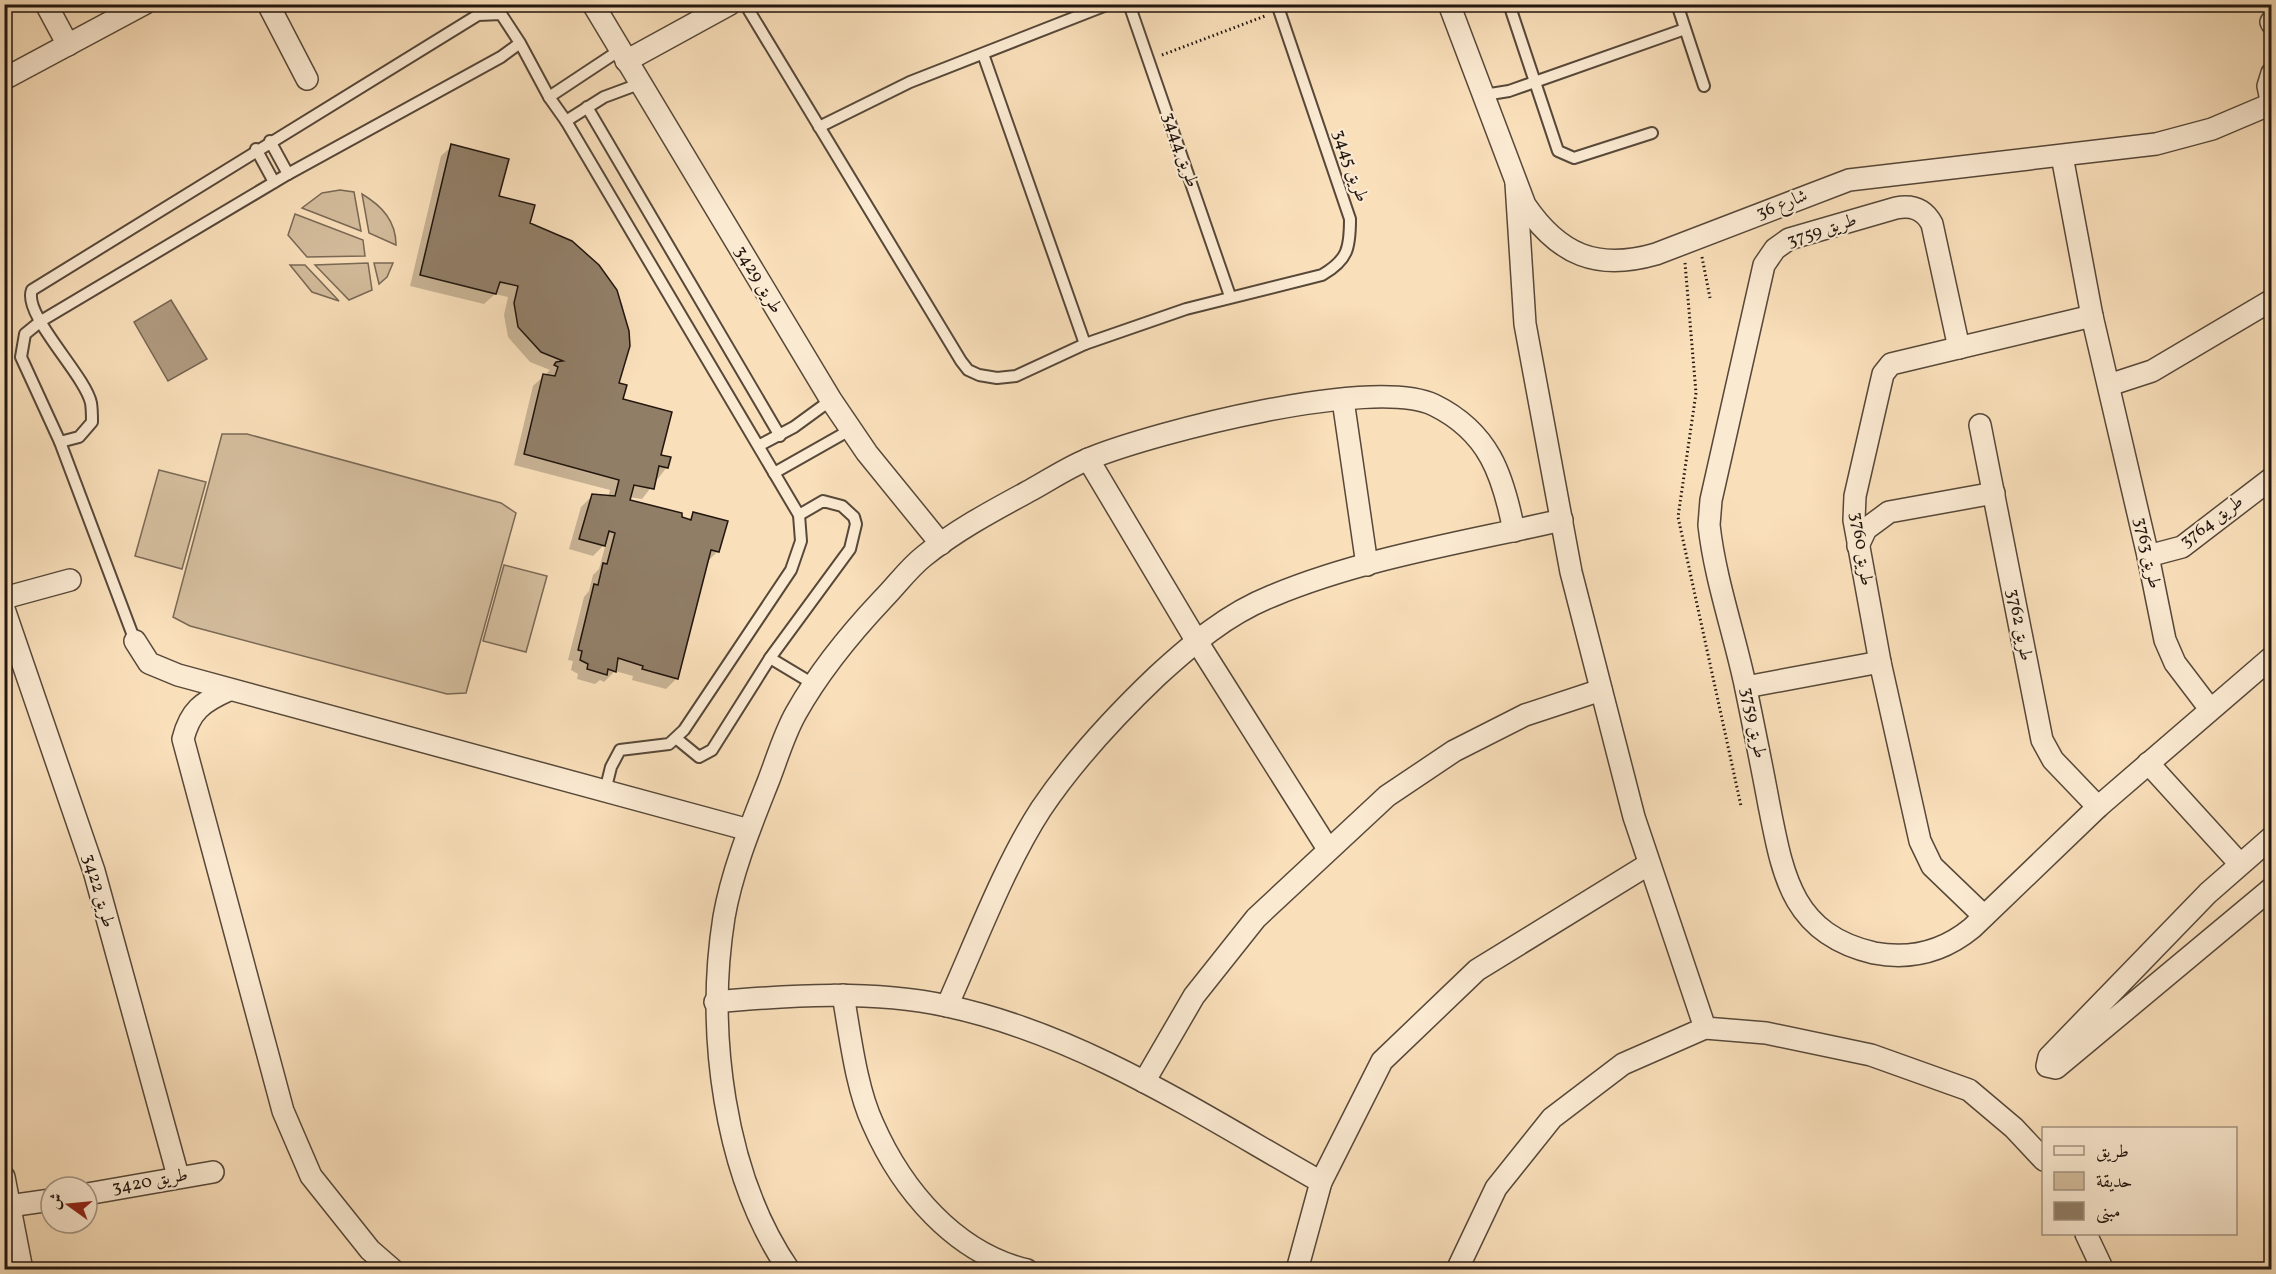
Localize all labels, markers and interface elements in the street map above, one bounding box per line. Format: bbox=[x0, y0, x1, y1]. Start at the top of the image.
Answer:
street label: طريق 3444 bbox=[1155, 109, 1205, 191]
street label: طريق 3445 bbox=[1326, 126, 1374, 206]
street label: شارع 36 bbox=[1753, 184, 1812, 227]
street label: طريق 3759 bbox=[1784, 208, 1860, 254]
street label: طريق 3429 bbox=[728, 241, 788, 319]
street label: طريق 3764 bbox=[2175, 490, 2249, 554]
street label: طريق 3760 bbox=[1843, 510, 1879, 588]
street label: طريق 3763 bbox=[2127, 515, 2167, 591]
street label: طريق 3762 bbox=[2000, 587, 2038, 663]
street label: طريق 3759 bbox=[1734, 685, 1772, 761]
street label: طريق 3422 bbox=[76, 851, 120, 931]
legend bbox=[2042, 1127, 2237, 1235]
text: طريق bbox=[2096, 1140, 2129, 1165]
street label: طريق 3420 bbox=[110, 1163, 190, 1201]
text: حديقة bbox=[2096, 1170, 2132, 1195]
north arrow bbox=[39, 1175, 99, 1235]
text: ش bbox=[44, 1191, 69, 1212]
text: مبنى bbox=[2096, 1200, 2121, 1225]

